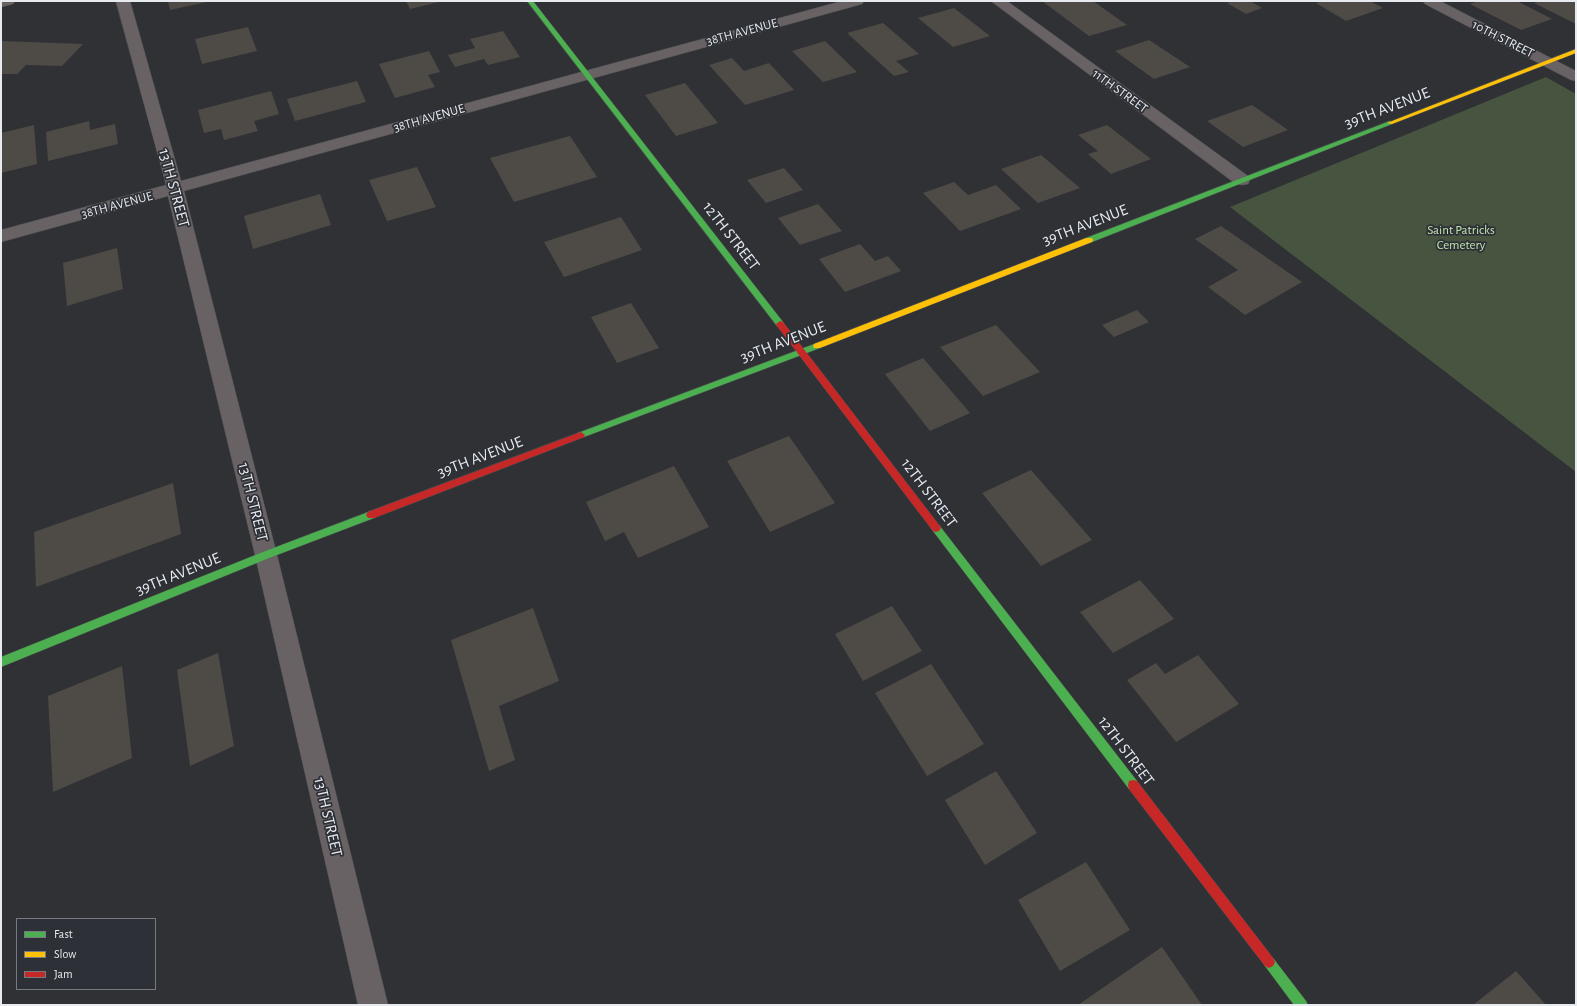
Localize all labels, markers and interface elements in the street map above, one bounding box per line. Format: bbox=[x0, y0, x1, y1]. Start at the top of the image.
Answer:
street label: 38TH AVENUE bbox=[705, 15, 779, 49]
street label: 10TH STREET bbox=[1470, 17, 1536, 61]
street label: 11TH STREET bbox=[1089, 66, 1151, 116]
street label: 39TH AVENUE bbox=[1342, 83, 1432, 133]
street label: 38TH AVENUE bbox=[392, 100, 466, 136]
street label: 13TH STREET bbox=[154, 146, 194, 230]
street label: 38TH AVENUE bbox=[80, 188, 154, 222]
street label: 12TH STREET bbox=[698, 198, 764, 274]
street label: 39TH AVENUE bbox=[1040, 200, 1130, 250]
park label: Saint Patricks Cemetery bbox=[1427, 222, 1495, 253]
street label: 39TH AVENUE bbox=[738, 317, 828, 367]
street label: 39TH AVENUE bbox=[435, 432, 525, 482]
street label: 12TH STREET bbox=[897, 455, 961, 531]
street label: 13TH STREET bbox=[234, 460, 272, 544]
street label: 39TH AVENUE bbox=[133, 548, 223, 600]
street label: 12TH STREET bbox=[1094, 713, 1158, 789]
street label: 13TH STREET bbox=[310, 775, 346, 859]
legend bbox=[16, 918, 156, 990]
text: Fast bbox=[54, 928, 73, 940]
text: Slow bbox=[54, 948, 76, 960]
text: Jam bbox=[54, 968, 73, 980]

